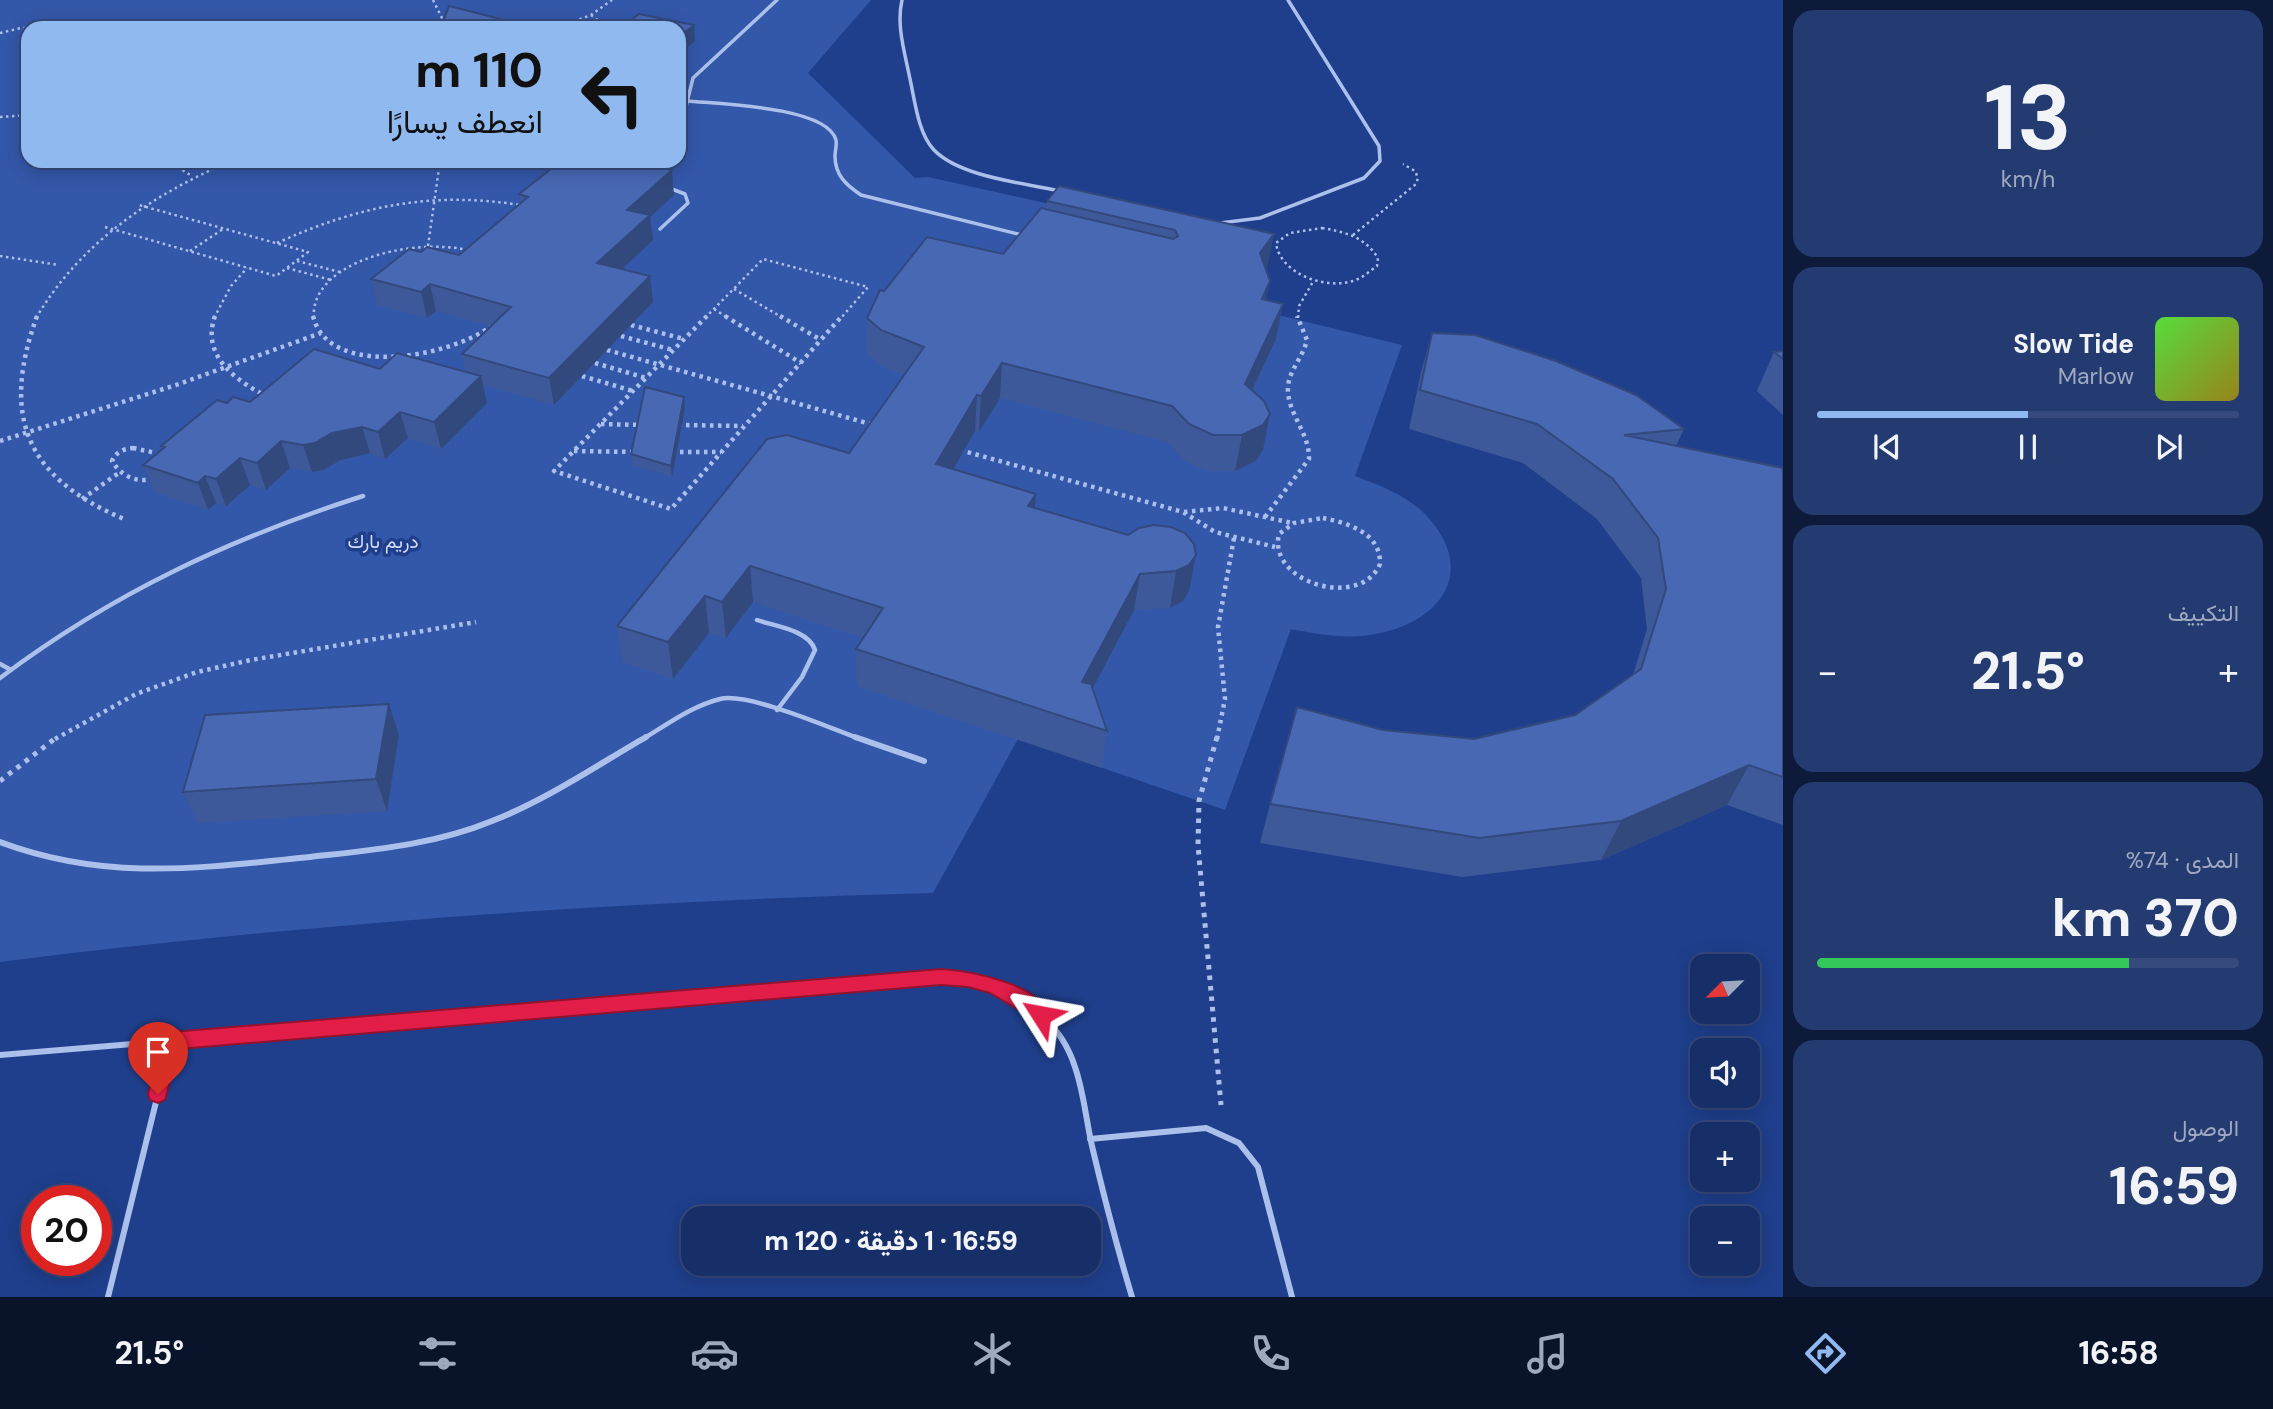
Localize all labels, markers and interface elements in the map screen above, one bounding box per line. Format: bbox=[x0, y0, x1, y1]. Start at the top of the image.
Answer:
text: 110 m bbox=[415, 38, 543, 102]
icon: left bbox=[567, 49, 658, 140]
text: 13 bbox=[1984, 59, 2072, 177]
text: انعطف يسارًا bbox=[387, 101, 543, 143]
text: km/h bbox=[2001, 164, 2055, 194]
text: Slow Tide bbox=[2013, 327, 2134, 361]
text: Marlow bbox=[2058, 361, 2134, 391]
icon: previous bbox=[1868, 428, 1906, 466]
icon: pause bbox=[2009, 428, 2047, 466]
icon: next bbox=[2150, 428, 2188, 466]
park label: دريم بارك bbox=[347, 529, 419, 554]
text: التكييف bbox=[2168, 598, 2239, 628]
text: 21.5° bbox=[1971, 637, 2085, 705]
text: − bbox=[1817, 647, 1838, 697]
text: + bbox=[2218, 647, 2239, 697]
text: المدى · 74% bbox=[2126, 845, 2239, 875]
text: 370 km bbox=[2052, 884, 2239, 952]
north arrow bbox=[1690, 954, 1760, 1024]
map controls bbox=[1690, 954, 1760, 1276]
position arrow bbox=[1004, 978, 1078, 1052]
pin bbox=[128, 1022, 188, 1094]
icon: arrive bbox=[139, 1033, 177, 1071]
button: sound bbox=[1690, 1038, 1760, 1108]
text: الوصول bbox=[2173, 1113, 2239, 1143]
button: + bbox=[1690, 1122, 1760, 1192]
text: 16:59 bbox=[2109, 1152, 2239, 1220]
speed limit sign: 20 bbox=[21, 1185, 112, 1276]
button: − bbox=[1690, 1206, 1760, 1276]
text: 16:59 · 1 دقيقة · 120 m bbox=[764, 1224, 1018, 1258]
icon: filters bbox=[413, 1329, 462, 1378]
icon: car bbox=[690, 1329, 739, 1378]
icon: climate bbox=[968, 1329, 1017, 1378]
icon: phone bbox=[1246, 1329, 1295, 1378]
icon: music bbox=[1523, 1329, 1572, 1378]
icon: directions bbox=[1801, 1329, 1850, 1378]
text: 21.5° bbox=[114, 1332, 184, 1374]
text: 16:58 bbox=[2078, 1332, 2159, 1374]

